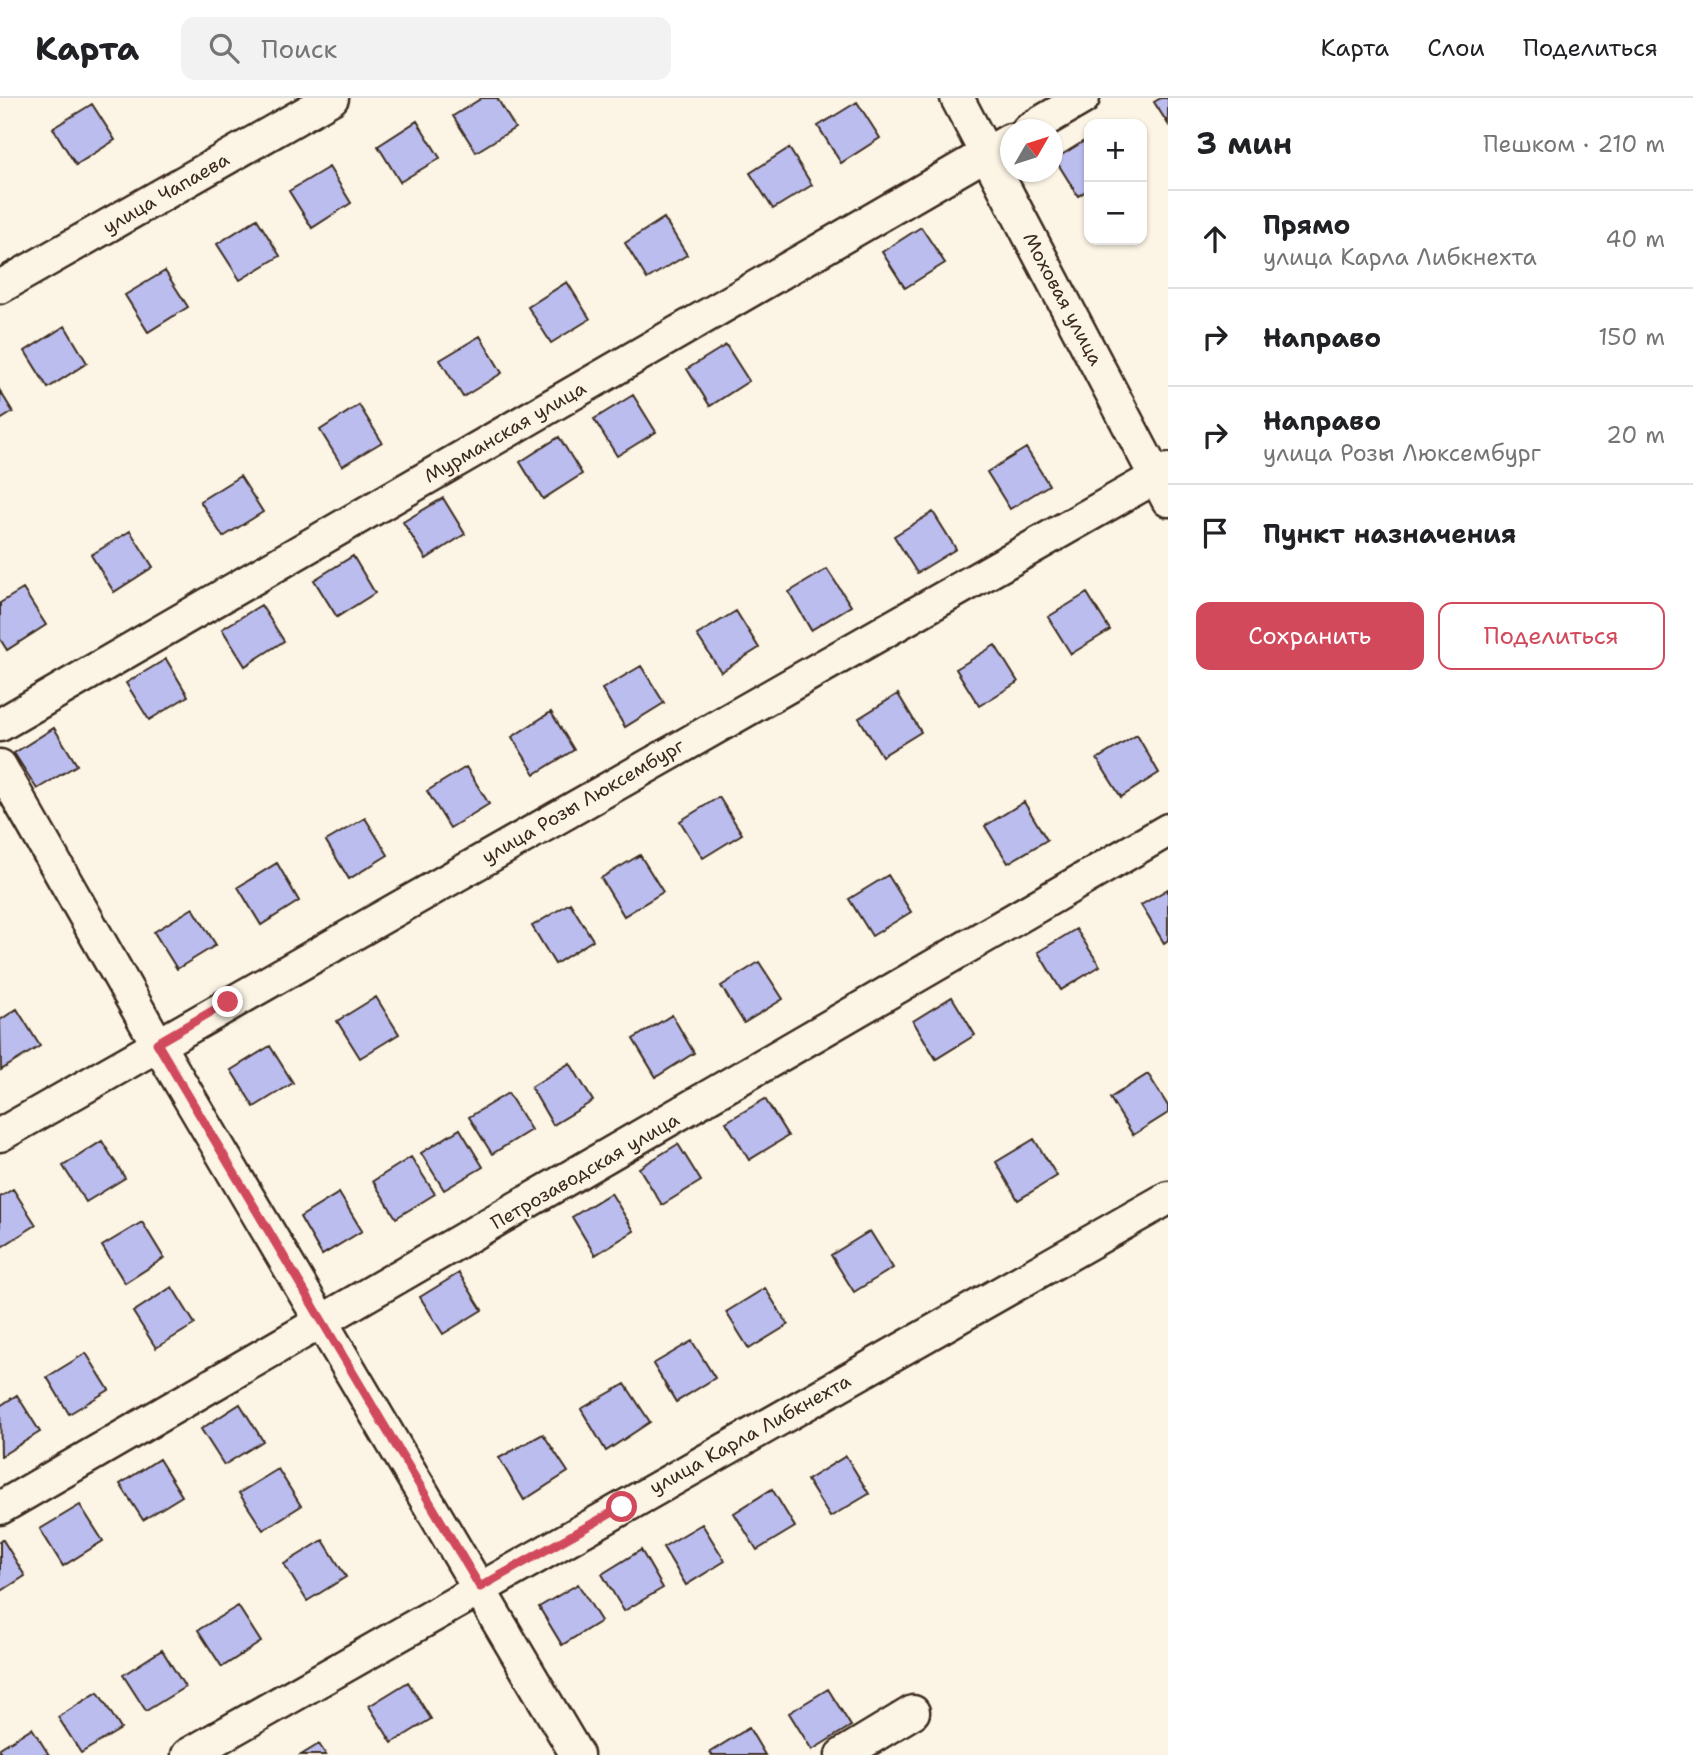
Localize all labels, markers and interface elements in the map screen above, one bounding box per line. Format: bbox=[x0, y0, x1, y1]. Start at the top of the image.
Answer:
search box bbox=[181, 17, 671, 80]
text: Карта bbox=[35, 26, 139, 71]
icon: search bbox=[205, 29, 243, 67]
text: Поиск bbox=[261, 31, 337, 66]
text: Карта bbox=[1321, 32, 1389, 64]
text: Слои bbox=[1427, 32, 1485, 64]
text: Поделиться bbox=[1523, 32, 1658, 64]
north arrow bbox=[1000, 119, 1063, 182]
map controls bbox=[1084, 119, 1147, 245]
button: + bbox=[1084, 119, 1147, 182]
text: 3 мин bbox=[1196, 123, 1292, 164]
text: Пешком · 210 m bbox=[1483, 129, 1665, 159]
street label: улица Чапаева bbox=[98, 147, 234, 239]
button: − bbox=[1084, 182, 1147, 245]
text: Прямо bbox=[1263, 207, 1351, 242]
icon: ahead bbox=[1196, 220, 1234, 258]
text: 40 m bbox=[1605, 224, 1665, 254]
street label: Моховая улица bbox=[1017, 228, 1109, 370]
text: улица Карла Либкнехта bbox=[1263, 242, 1537, 272]
icon: right bbox=[1196, 318, 1234, 356]
text: Направо bbox=[1263, 320, 1381, 355]
text: 150 m bbox=[1598, 322, 1665, 352]
street label: Мурманская улица bbox=[420, 375, 591, 489]
text: Направо bbox=[1263, 403, 1381, 438]
icon: right bbox=[1196, 416, 1234, 454]
text: 20 m bbox=[1606, 420, 1665, 450]
text: улица Розы Люксембург bbox=[1263, 438, 1541, 468]
icon: arrive bbox=[1196, 514, 1234, 552]
text: Пункт назначения bbox=[1263, 516, 1516, 551]
button: Сохранить bbox=[1196, 602, 1424, 670]
button: Поделиться bbox=[1438, 602, 1665, 670]
street label: улица Розы Люксембург bbox=[477, 732, 689, 869]
route end bbox=[212, 986, 243, 1017]
street label: Петрозаводская улица bbox=[486, 1107, 684, 1235]
street label: улица Карла Либкнехта bbox=[645, 1368, 855, 1500]
route start bbox=[606, 1491, 637, 1522]

